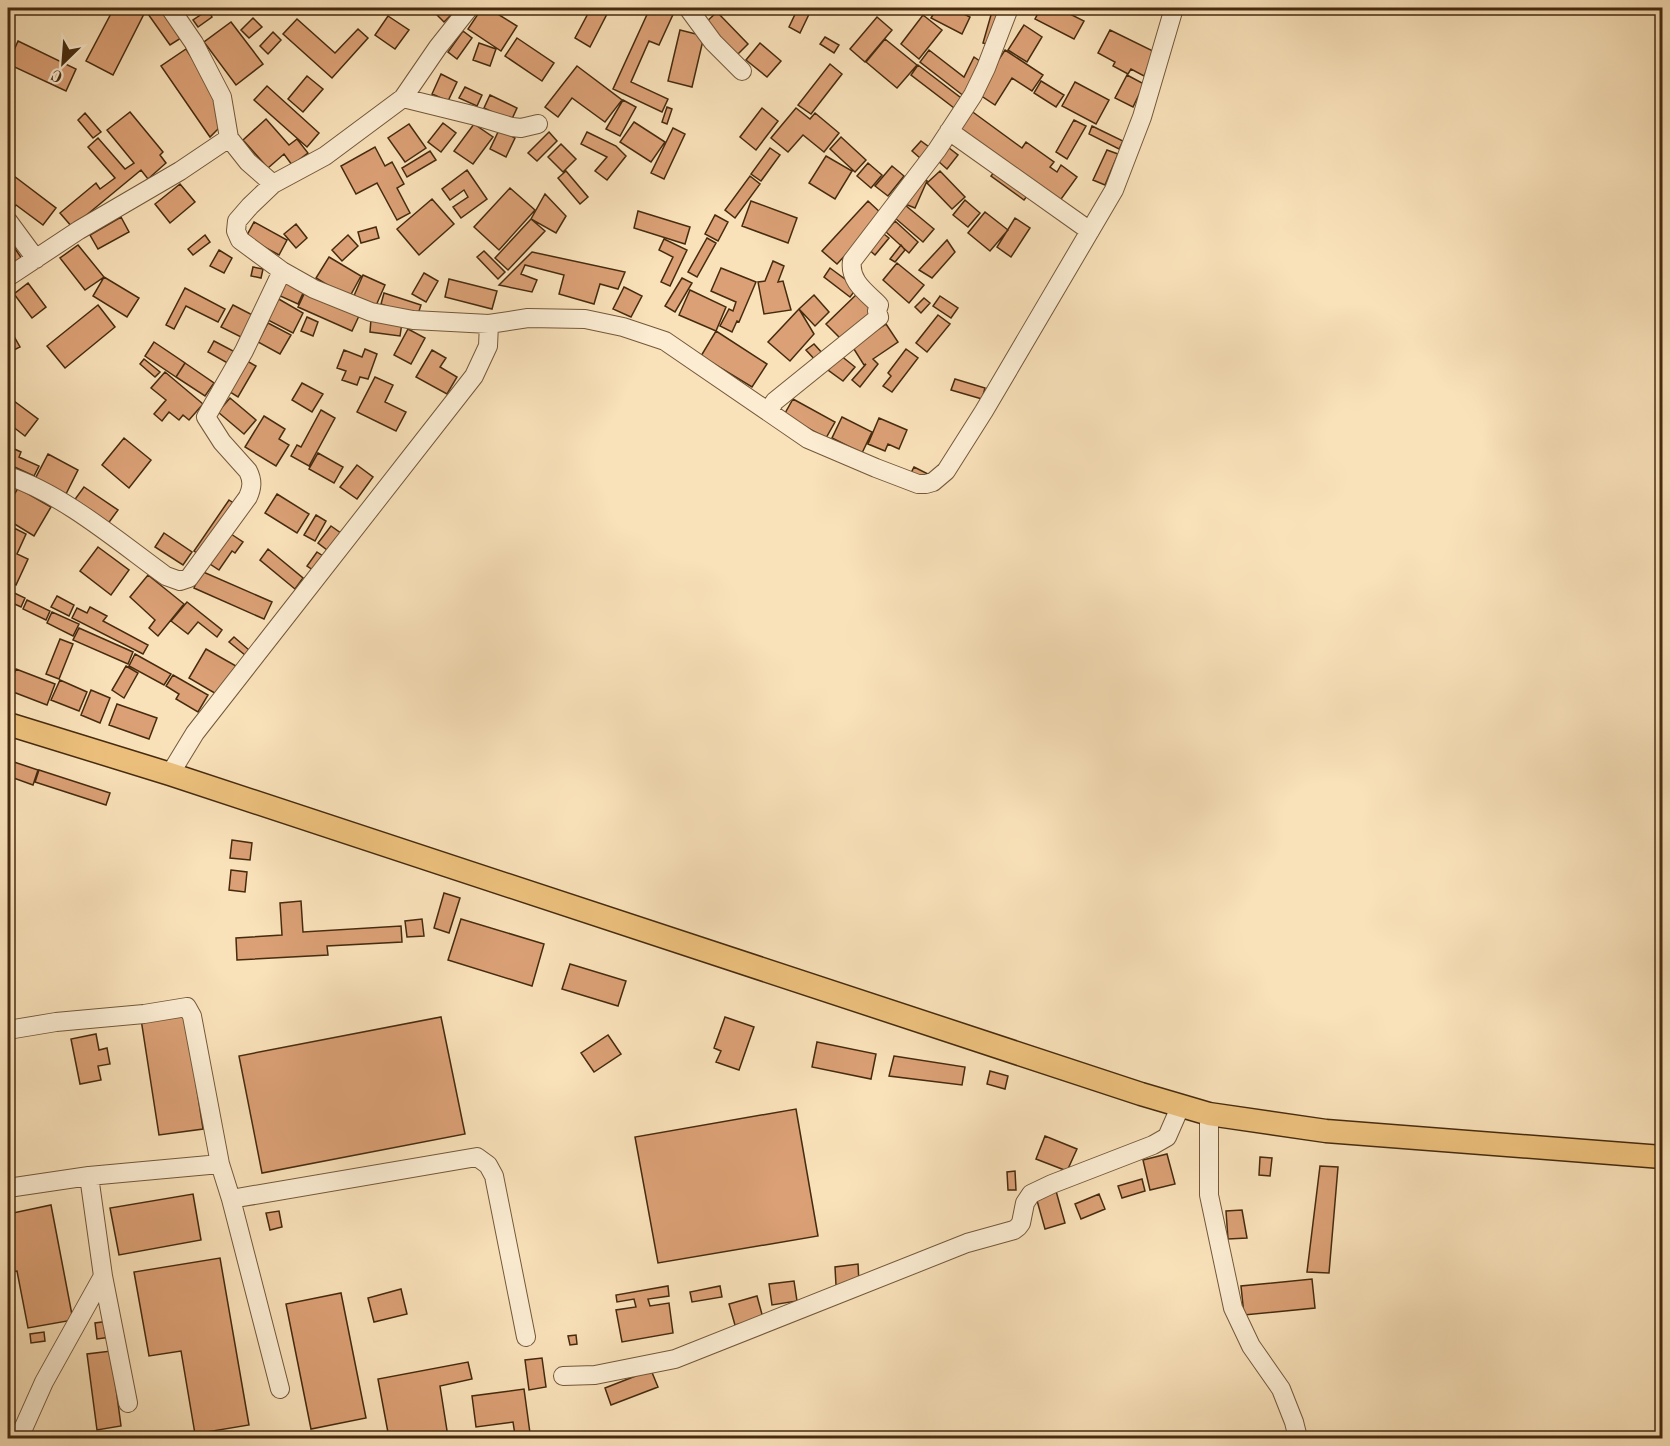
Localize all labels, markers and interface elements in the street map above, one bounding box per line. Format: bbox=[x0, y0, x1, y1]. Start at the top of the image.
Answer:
north arrow bbox=[33, 33, 93, 93]
text: С bbox=[49, 65, 66, 84]

